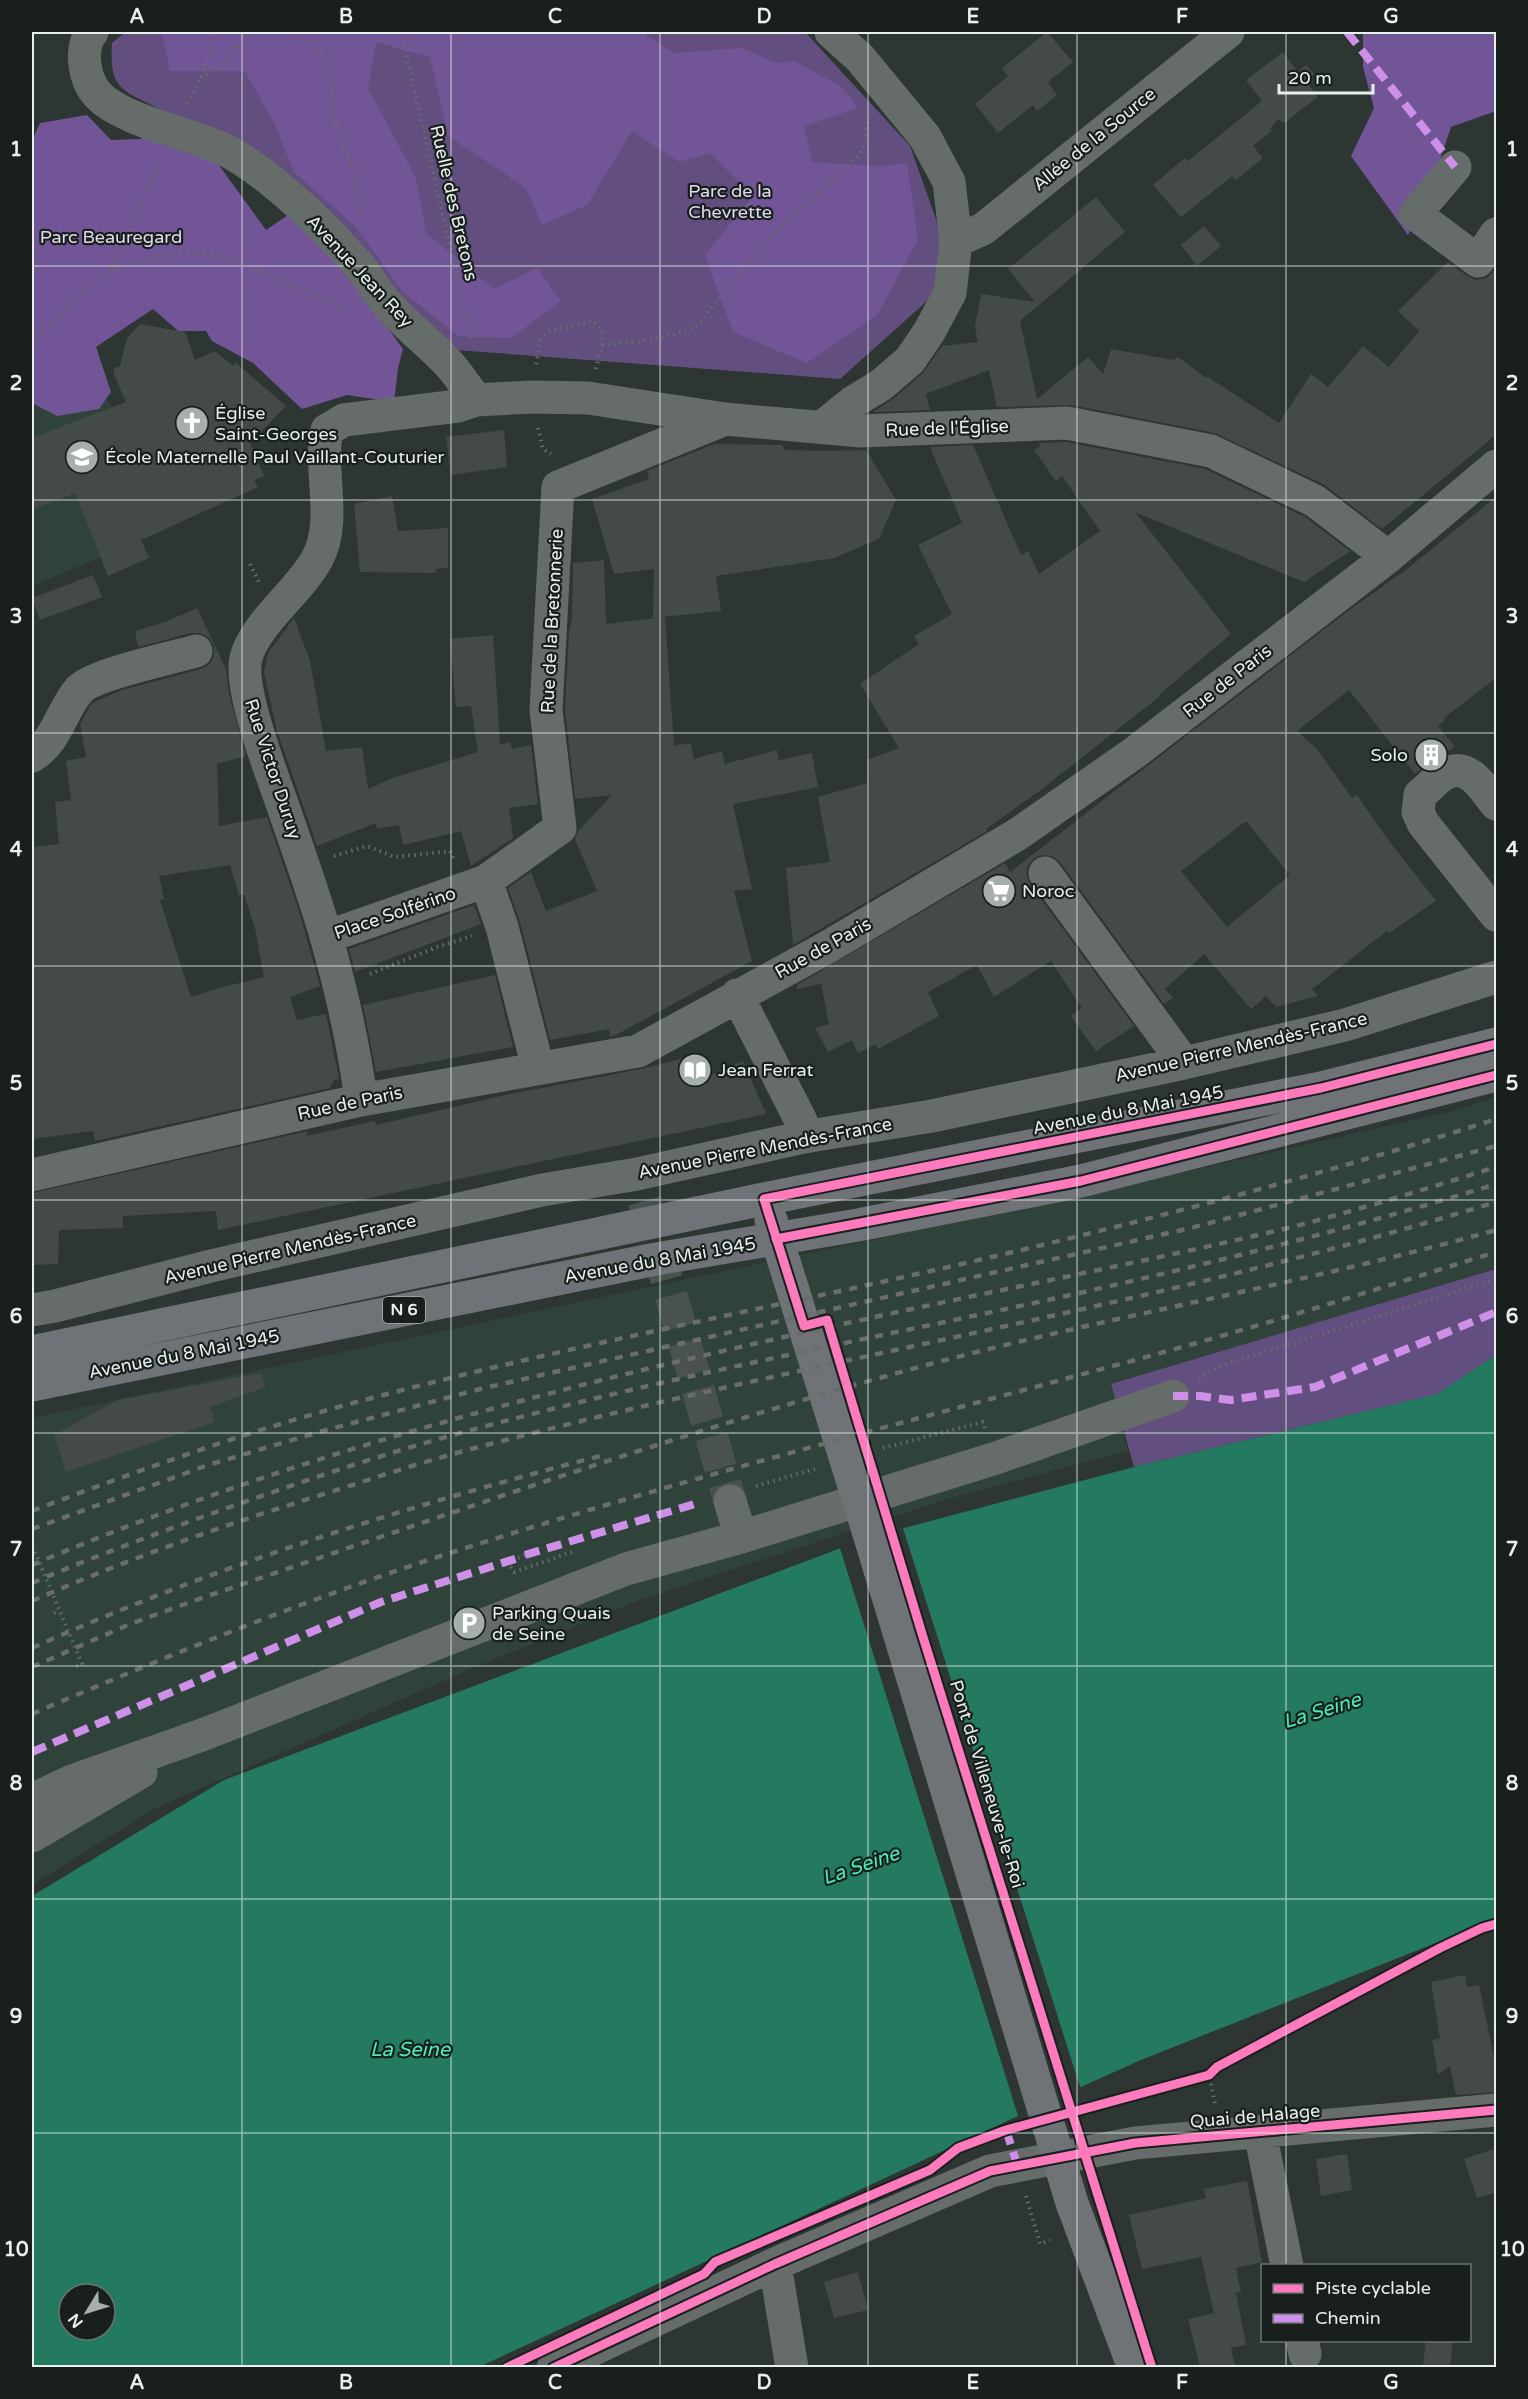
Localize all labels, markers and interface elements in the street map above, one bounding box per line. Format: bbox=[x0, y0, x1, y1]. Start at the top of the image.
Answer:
text: A bbox=[130, 5, 145, 29]
text: B bbox=[339, 5, 353, 29]
text: C bbox=[548, 5, 562, 29]
text: D bbox=[756, 5, 772, 29]
text: E bbox=[967, 5, 980, 29]
text: F bbox=[1176, 5, 1188, 29]
text: G bbox=[1383, 5, 1399, 29]
scale bar bbox=[1279, 57, 1374, 95]
text: 20 m bbox=[1288, 67, 1332, 89]
street label: Allée de la Source bbox=[1028, 83, 1160, 195]
street label: Ruelle des Bretons bbox=[425, 123, 483, 283]
text: 1 bbox=[10, 138, 22, 162]
text: 1 bbox=[1506, 138, 1518, 162]
park label: Parc de la Chevrette bbox=[688, 180, 772, 223]
street label: Avenue Jean Rey bbox=[302, 210, 418, 332]
park label: Parc Beauregard bbox=[40, 226, 182, 248]
text: 2 bbox=[10, 372, 22, 396]
text: 2 bbox=[1506, 372, 1518, 396]
place label: Église Saint-Georges bbox=[215, 402, 337, 445]
church icon: Église Saint-Georges bbox=[174, 405, 210, 441]
street label: Rue de l'Église bbox=[885, 415, 1009, 441]
school or university icon: École Maternelle Paul Vaillant-Couturier bbox=[64, 439, 100, 475]
place label: École Maternelle Paul Vaillant-Couturier bbox=[105, 446, 445, 468]
street label: Rue de la Bretonnerie bbox=[536, 528, 568, 714]
text: 3 bbox=[10, 605, 22, 629]
text: 3 bbox=[1506, 605, 1518, 629]
street label: Rue de Paris bbox=[1178, 640, 1276, 722]
street label: Rue Victor Duruy bbox=[240, 696, 306, 842]
building icon: Solo bbox=[1413, 737, 1449, 773]
place label: Solo bbox=[1371, 744, 1408, 766]
text: 4 bbox=[10, 838, 23, 862]
text: 4 bbox=[1506, 838, 1519, 862]
supermarket icon: Noroc bbox=[981, 873, 1017, 909]
place label: Noroc bbox=[1022, 880, 1074, 902]
street label: Place Solférino bbox=[331, 882, 459, 944]
street label: Rue de Paris bbox=[771, 913, 875, 983]
street label: Avenue Pierre Mendès-France bbox=[1113, 1007, 1369, 1087]
library icon: Jean Ferrat bbox=[677, 1052, 713, 1088]
place label: Jean Ferrat bbox=[718, 1059, 813, 1081]
text: 5 bbox=[10, 1072, 22, 1096]
text: 5 bbox=[1506, 1072, 1518, 1096]
street label: Rue de Paris bbox=[296, 1081, 404, 1125]
street label: Avenue du 8 Mai 1945 bbox=[1031, 1081, 1225, 1139]
street label: Avenue Pierre Mendès-France bbox=[636, 1113, 894, 1183]
street label: Avenue Pierre Mendès-France bbox=[162, 1209, 418, 1289]
street label: Avenue du 8 Mai 1945 bbox=[563, 1232, 757, 1288]
road number: N 6 bbox=[383, 1297, 425, 1323]
text: 6 bbox=[10, 1305, 22, 1329]
text: 6 bbox=[1506, 1305, 1518, 1329]
street label: Avenue du 8 Mai 1945 bbox=[87, 1325, 281, 1383]
text: 7 bbox=[10, 1538, 22, 1562]
text: 7 bbox=[1506, 1538, 1518, 1562]
place label: Parking Quais de Seine bbox=[492, 1602, 611, 1645]
parking icon: Parking Quais de Seine bbox=[451, 1605, 487, 1641]
street label: Pont de Villeneuve-le-Roi bbox=[945, 1677, 1029, 1891]
water label: La Seine bbox=[1280, 1687, 1365, 1734]
text: 8 bbox=[10, 1772, 22, 1796]
text: 8 bbox=[1506, 1772, 1518, 1796]
water label: La Seine bbox=[819, 1841, 904, 1890]
text: 9 bbox=[10, 2005, 22, 2029]
text: 9 bbox=[1506, 2005, 1518, 2029]
water label: La Seine bbox=[370, 2038, 452, 2062]
street label: Quai de Halage bbox=[1189, 2099, 1321, 2133]
text: 10 bbox=[3, 2238, 29, 2262]
text: 10 bbox=[1499, 2238, 1525, 2262]
legend bbox=[1261, 2264, 1471, 2342]
text: Piste cyclable bbox=[1315, 2277, 1431, 2299]
north arrow bbox=[57, 2282, 117, 2342]
text: Chemin bbox=[1315, 2307, 1381, 2329]
text: N bbox=[64, 2309, 88, 2332]
text: A bbox=[130, 2371, 145, 2395]
text: B bbox=[339, 2371, 353, 2395]
text: C bbox=[548, 2371, 562, 2395]
text: D bbox=[756, 2371, 772, 2395]
text: E bbox=[967, 2371, 980, 2395]
text: F bbox=[1176, 2371, 1188, 2395]
text: G bbox=[1383, 2371, 1399, 2395]

